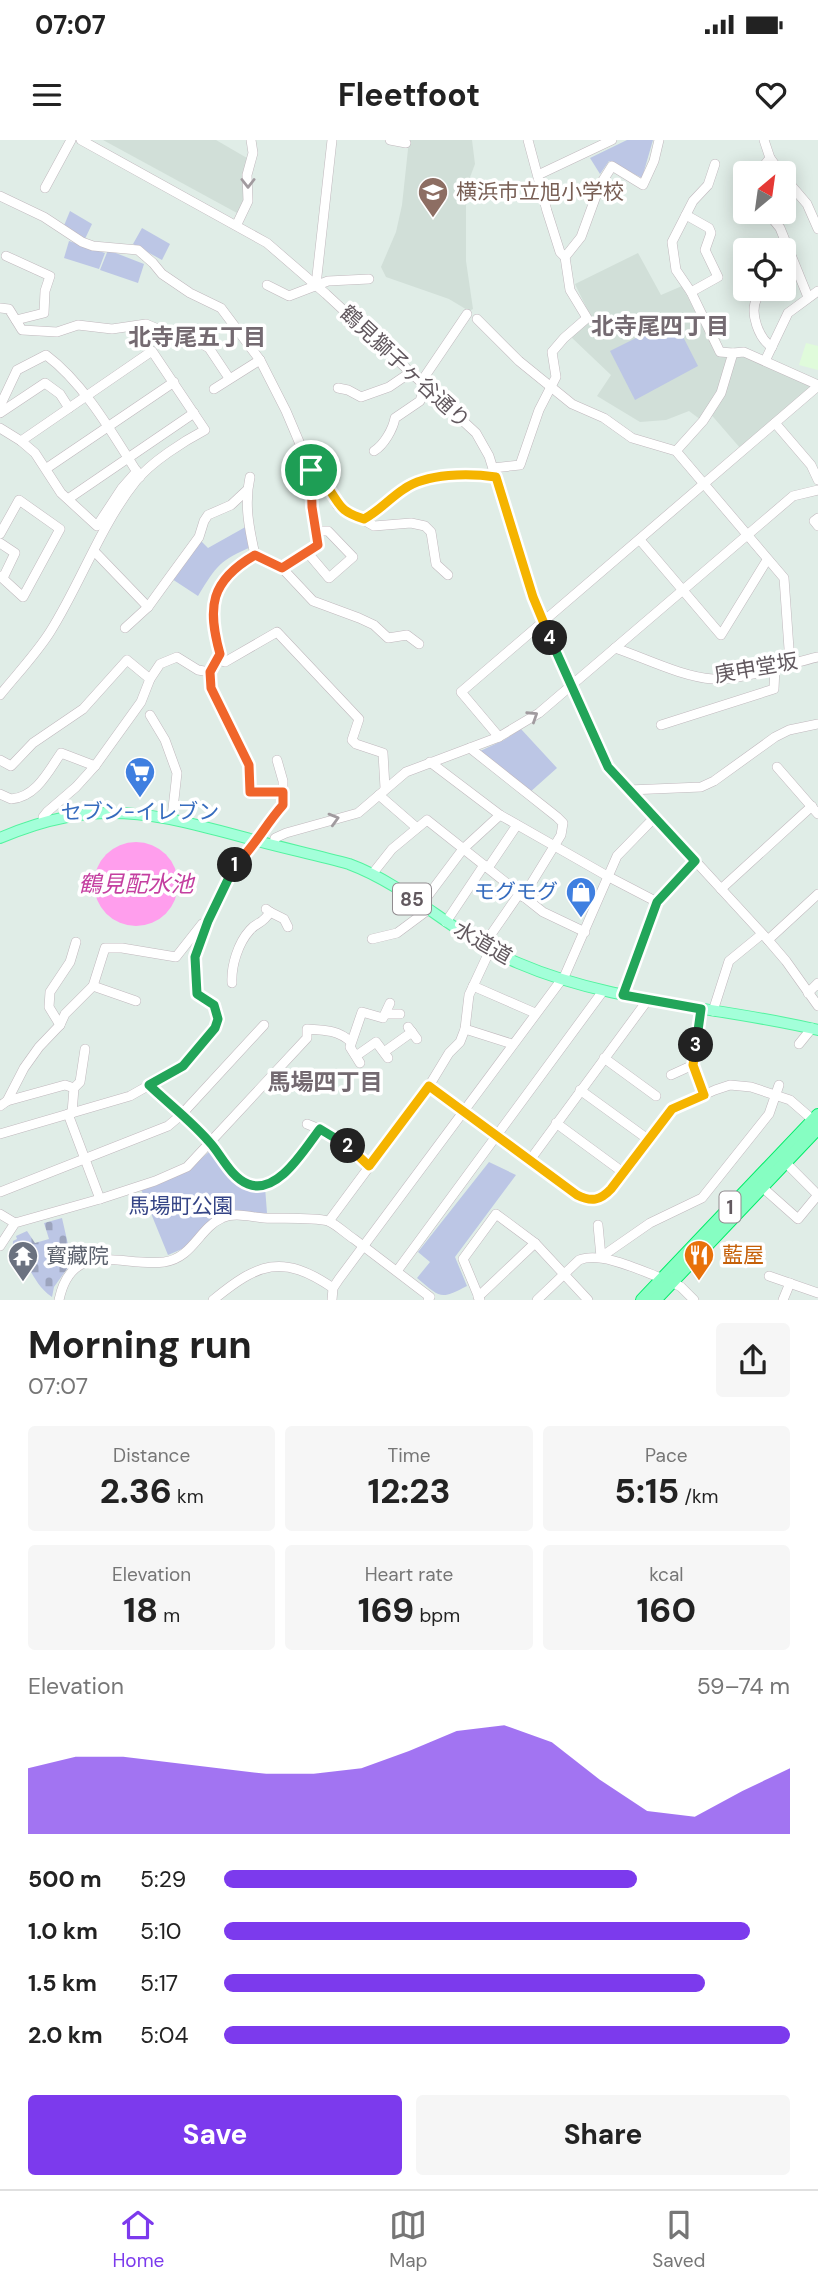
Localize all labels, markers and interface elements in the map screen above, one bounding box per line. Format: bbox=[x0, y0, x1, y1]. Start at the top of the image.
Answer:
text: 07:07 bbox=[35, 8, 106, 42]
text: Fleetfoot bbox=[338, 74, 480, 116]
icon: menu bbox=[28, 76, 66, 114]
icon: heart bbox=[752, 76, 790, 114]
north arrow bbox=[733, 161, 796, 224]
map controls bbox=[733, 161, 796, 301]
school or university icon: 横浜市立旭小学校 bbox=[416, 175, 450, 219]
one-way arrow bbox=[240, 178, 256, 189]
place label: 横浜市立旭小学校 bbox=[456, 178, 624, 206]
button: locate bbox=[733, 238, 796, 301]
street label: 鶴見獅子ヶ谷通り bbox=[334, 299, 476, 435]
district label: 北寺尾四丁目 bbox=[591, 311, 729, 341]
district label: 北寺尾五丁目 bbox=[128, 322, 266, 352]
pin bbox=[281, 440, 341, 500]
icon: arrive bbox=[292, 451, 330, 489]
pin: 4 bbox=[532, 620, 568, 656]
text: 4 bbox=[543, 625, 556, 650]
street label: 庚申堂坂 bbox=[712, 647, 800, 689]
one-way arrow bbox=[525, 712, 538, 724]
supermarket icon: セブン-イレブン bbox=[123, 755, 157, 799]
place label: セブン-イレブン bbox=[61, 798, 219, 826]
one-way arrow bbox=[328, 813, 340, 828]
pin: 1 bbox=[218, 848, 252, 882]
text: 1 bbox=[231, 852, 238, 877]
water label: 鶴見配水池 bbox=[79, 869, 196, 899]
shop icon: モグモグ bbox=[564, 875, 598, 919]
place label: モグモグ bbox=[474, 878, 558, 906]
road number: 85 bbox=[393, 884, 431, 914]
street label: 水道道 bbox=[449, 915, 517, 971]
pin: 3 bbox=[678, 1028, 714, 1062]
text: 3 bbox=[690, 1032, 701, 1057]
district label: 馬場四丁目 bbox=[268, 1067, 383, 1097]
pin: 2 bbox=[330, 1128, 366, 1164]
text: 2 bbox=[342, 1133, 353, 1158]
road number: 1 bbox=[720, 1191, 740, 1222]
park label: 馬場町公園 bbox=[129, 1192, 234, 1220]
restaurant icon: 藍屋 bbox=[682, 1238, 716, 1282]
temple icon: 寳藏院 bbox=[6, 1239, 40, 1283]
place label: 藍屋 bbox=[722, 1241, 764, 1269]
place label: 寳藏院 bbox=[46, 1242, 109, 1270]
text: Morning run bbox=[28, 1320, 252, 1370]
button: share bbox=[716, 1323, 790, 1397]
text: 07:07 bbox=[28, 1371, 88, 1401]
text: Distance bbox=[113, 1443, 190, 1468]
text: Time bbox=[388, 1443, 430, 1468]
text: Pace bbox=[645, 1443, 688, 1468]
text: 2.36 bbox=[100, 1468, 172, 1514]
text: 12:23 bbox=[367, 1468, 451, 1514]
text: 5:15 bbox=[614, 1468, 679, 1514]
text: km bbox=[172, 1484, 204, 1509]
text: /km bbox=[679, 1484, 718, 1509]
text: Elevation bbox=[112, 1562, 191, 1587]
text: Heart rate bbox=[365, 1562, 453, 1587]
text: kcal bbox=[649, 1562, 683, 1587]
text: 18 bbox=[123, 1587, 158, 1633]
text: 169 bbox=[358, 1587, 414, 1633]
text: 160 bbox=[637, 1587, 696, 1633]
text: m bbox=[158, 1603, 180, 1628]
text: bpm bbox=[414, 1603, 460, 1628]
text: Elevation bbox=[28, 1671, 124, 1701]
text: 59–74 m bbox=[697, 1671, 790, 1701]
text: 500 m bbox=[28, 1864, 102, 1894]
text: 5:29 bbox=[140, 1864, 186, 1894]
text: 1.0 km bbox=[28, 1916, 98, 1946]
text: 5:10 bbox=[140, 1916, 182, 1946]
text: 1.5 km bbox=[28, 1968, 97, 1998]
text: 5:17 bbox=[140, 1968, 178, 1998]
text: 2.0 km bbox=[28, 2020, 103, 2050]
text: 5:04 bbox=[140, 2020, 188, 2050]
button: Save bbox=[28, 2095, 402, 2175]
button: Share bbox=[416, 2095, 790, 2175]
tab: Home bbox=[112, 2206, 164, 2273]
tab: Map bbox=[389, 2206, 427, 2273]
tab: Saved bbox=[652, 2206, 706, 2273]

